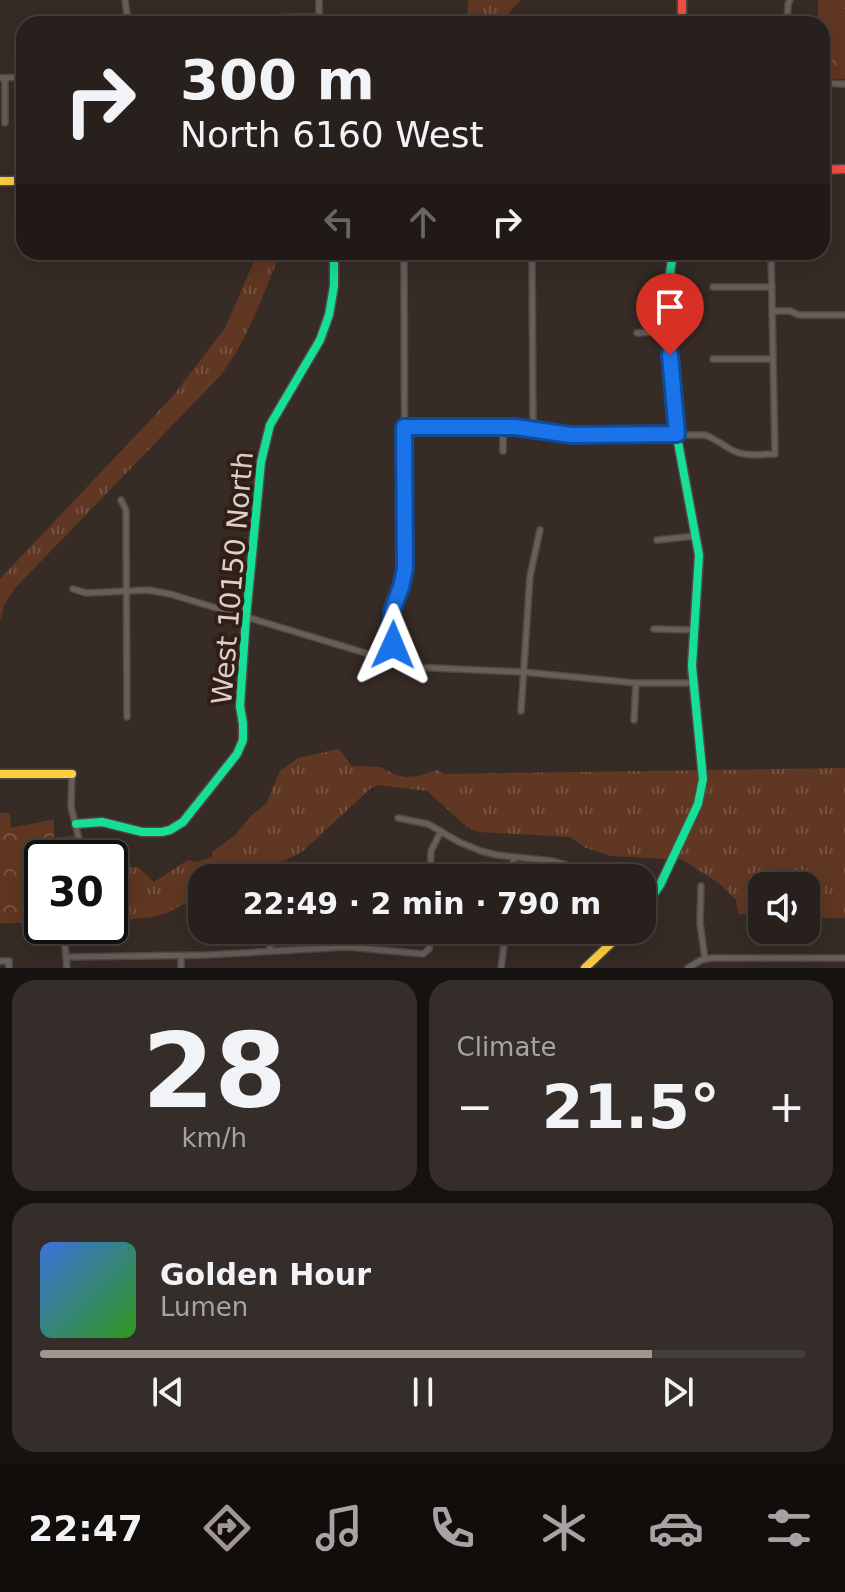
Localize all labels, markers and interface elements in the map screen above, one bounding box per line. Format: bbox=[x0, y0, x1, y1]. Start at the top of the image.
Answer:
text: 300 m bbox=[180, 47, 375, 112]
icon: right bbox=[48, 48, 152, 152]
text: North 6160 West bbox=[180, 114, 484, 155]
icon: left bbox=[317, 200, 361, 244]
icon: ahead bbox=[401, 200, 445, 244]
icon: right bbox=[485, 200, 529, 244]
pin bbox=[636, 273, 704, 355]
icon: arrive bbox=[648, 285, 692, 329]
street label: West 10150 North bbox=[205, 450, 260, 706]
position arrow bbox=[351, 603, 435, 687]
speed limit sign: 30 bbox=[24, 840, 128, 944]
map controls bbox=[748, 872, 820, 944]
button: sound bbox=[748, 872, 820, 944]
text: 22:49 · 2 min · 790 m bbox=[243, 886, 601, 921]
text: 28 bbox=[142, 1010, 287, 1132]
text: Climate bbox=[457, 1032, 557, 1062]
text: 21.5° bbox=[542, 1072, 720, 1142]
text: − bbox=[457, 1081, 493, 1132]
text: + bbox=[768, 1081, 805, 1132]
text: km/h bbox=[181, 1123, 247, 1153]
text: Golden Hour bbox=[160, 1257, 371, 1292]
text: Lumen bbox=[160, 1292, 248, 1322]
icon: previous bbox=[146, 1370, 190, 1414]
icon: pause bbox=[401, 1370, 445, 1414]
icon: next bbox=[656, 1370, 700, 1414]
icon: directions bbox=[199, 1500, 255, 1556]
icon: music bbox=[311, 1500, 367, 1556]
icon: phone bbox=[424, 1500, 480, 1556]
icon: climate bbox=[536, 1500, 592, 1556]
icon: car bbox=[648, 1500, 704, 1556]
icon: filters bbox=[761, 1500, 817, 1556]
text: 22:47 bbox=[28, 1508, 143, 1549]

